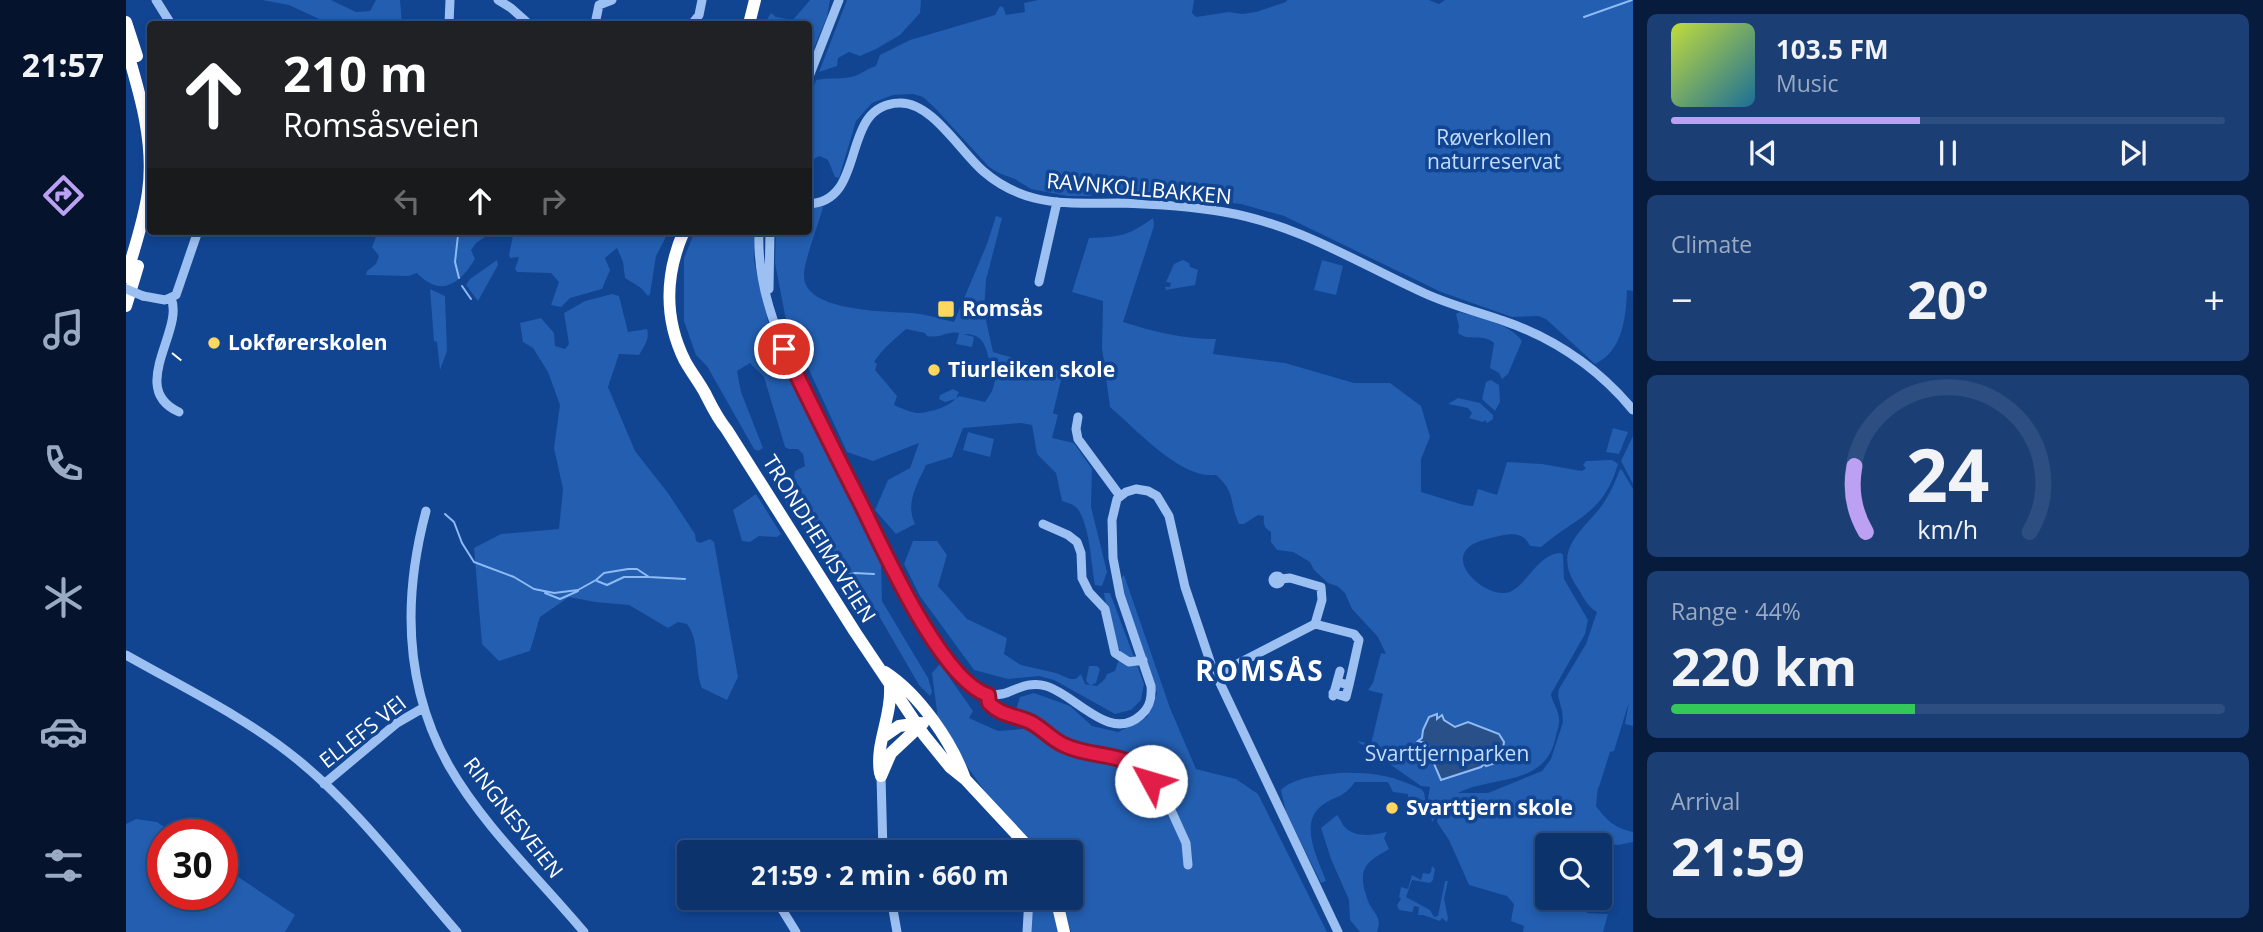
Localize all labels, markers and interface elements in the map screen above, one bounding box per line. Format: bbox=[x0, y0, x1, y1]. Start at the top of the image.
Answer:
text: 103.5 FM bbox=[1776, 31, 1888, 67]
text: 210 m bbox=[283, 40, 428, 106]
text: 21:57 bbox=[22, 43, 104, 86]
icon: ahead bbox=[168, 49, 259, 140]
text: Music bbox=[1776, 67, 1839, 99]
text: Romsåsveien bbox=[283, 103, 480, 146]
park label: Røverkollen naturreservat bbox=[1427, 123, 1561, 175]
icon: previous bbox=[1744, 134, 1782, 172]
icon: pause bbox=[1929, 134, 1967, 172]
icon: next bbox=[2114, 134, 2152, 172]
street label: RAVNKOLLBAKKEN bbox=[1045, 166, 1233, 210]
icon: directions bbox=[39, 171, 88, 220]
icon: left bbox=[388, 182, 426, 220]
icon: ahead bbox=[461, 182, 499, 220]
icon: right bbox=[534, 182, 572, 220]
text: Climate bbox=[1671, 228, 1752, 260]
text: 20° bbox=[1907, 263, 1989, 334]
text: − bbox=[1671, 273, 1693, 325]
text: + bbox=[2203, 273, 2225, 325]
place label: Romsås bbox=[962, 294, 1043, 322]
marker: Romsås bbox=[936, 299, 956, 319]
icon: music bbox=[39, 305, 88, 354]
pin bbox=[754, 319, 814, 379]
place label: Lokførerskolen bbox=[228, 328, 388, 356]
icon: arrive bbox=[765, 330, 803, 368]
marker: Lokførerskolen bbox=[206, 335, 222, 351]
place label: Tiurleiken skole bbox=[948, 355, 1115, 383]
marker: Tiurleiken skole bbox=[926, 362, 942, 378]
text: 24 bbox=[1906, 424, 1990, 523]
icon: phone bbox=[39, 439, 88, 488]
street label: TRONDHEIMSVEIEN bbox=[757, 449, 883, 628]
text: km/h bbox=[1918, 512, 1978, 546]
icon: climate bbox=[39, 573, 88, 622]
text: Range · 44% bbox=[1671, 595, 1801, 627]
text: 220 km bbox=[1671, 630, 1857, 701]
district label: ROMSÅS bbox=[1195, 651, 1325, 689]
street label: ELLEFS VEI bbox=[313, 688, 412, 774]
icon: car bbox=[39, 707, 88, 756]
park label: Svarttjernparken bbox=[1365, 739, 1529, 767]
position arrow bbox=[1114, 744, 1188, 818]
street label: RINGNESVEIEN bbox=[458, 751, 570, 884]
text: Arrival bbox=[1671, 785, 1740, 817]
place label: Svarttjern skole bbox=[1406, 793, 1573, 821]
marker: Svarttjern skole bbox=[1384, 800, 1400, 816]
speed limit sign: 30 bbox=[147, 819, 238, 910]
text: 21:59 bbox=[1671, 820, 1805, 891]
map controls bbox=[1535, 833, 1612, 910]
button: search bbox=[1535, 833, 1612, 910]
icon: filters bbox=[39, 841, 88, 890]
text: 21:59 · 2 min · 660 m bbox=[751, 857, 1009, 893]

